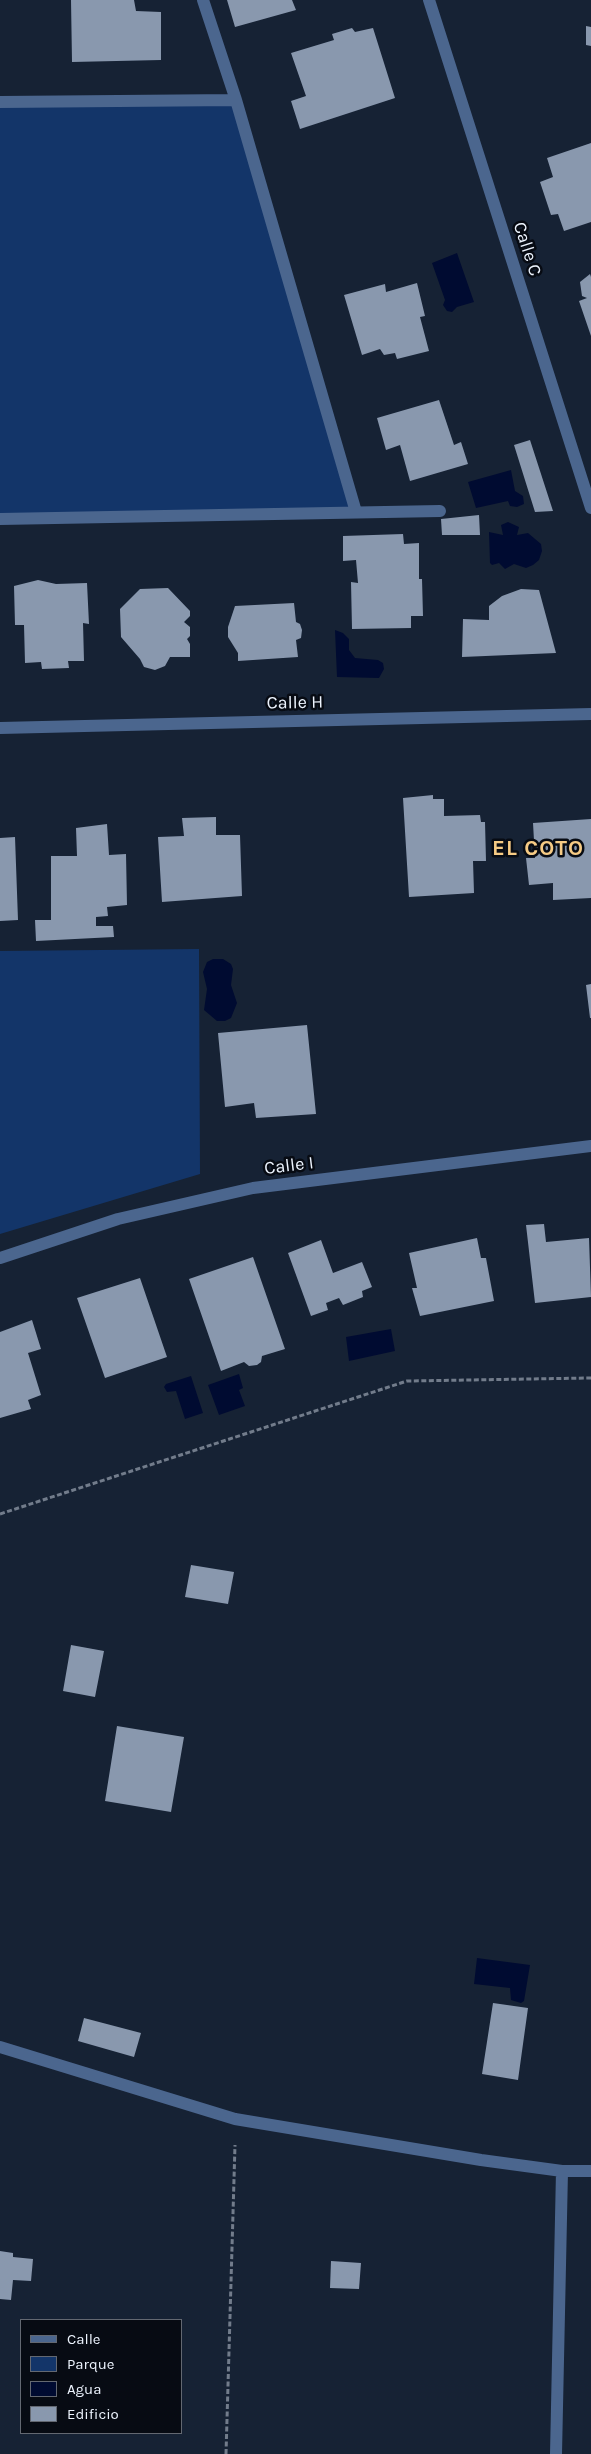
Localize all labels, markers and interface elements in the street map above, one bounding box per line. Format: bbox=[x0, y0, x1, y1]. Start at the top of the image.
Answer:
street label: Calle C bbox=[508, 219, 546, 279]
street label: Calle H bbox=[267, 692, 323, 714]
district label: EL COTO bbox=[491, 836, 585, 862]
street label: Calle I bbox=[263, 1152, 315, 1180]
legend bbox=[20, 2319, 182, 2434]
text: Calle bbox=[67, 2330, 101, 2348]
text: Parque bbox=[67, 2355, 115, 2373]
text: Agua bbox=[67, 2380, 101, 2398]
text: Edificio bbox=[67, 2405, 119, 2423]

